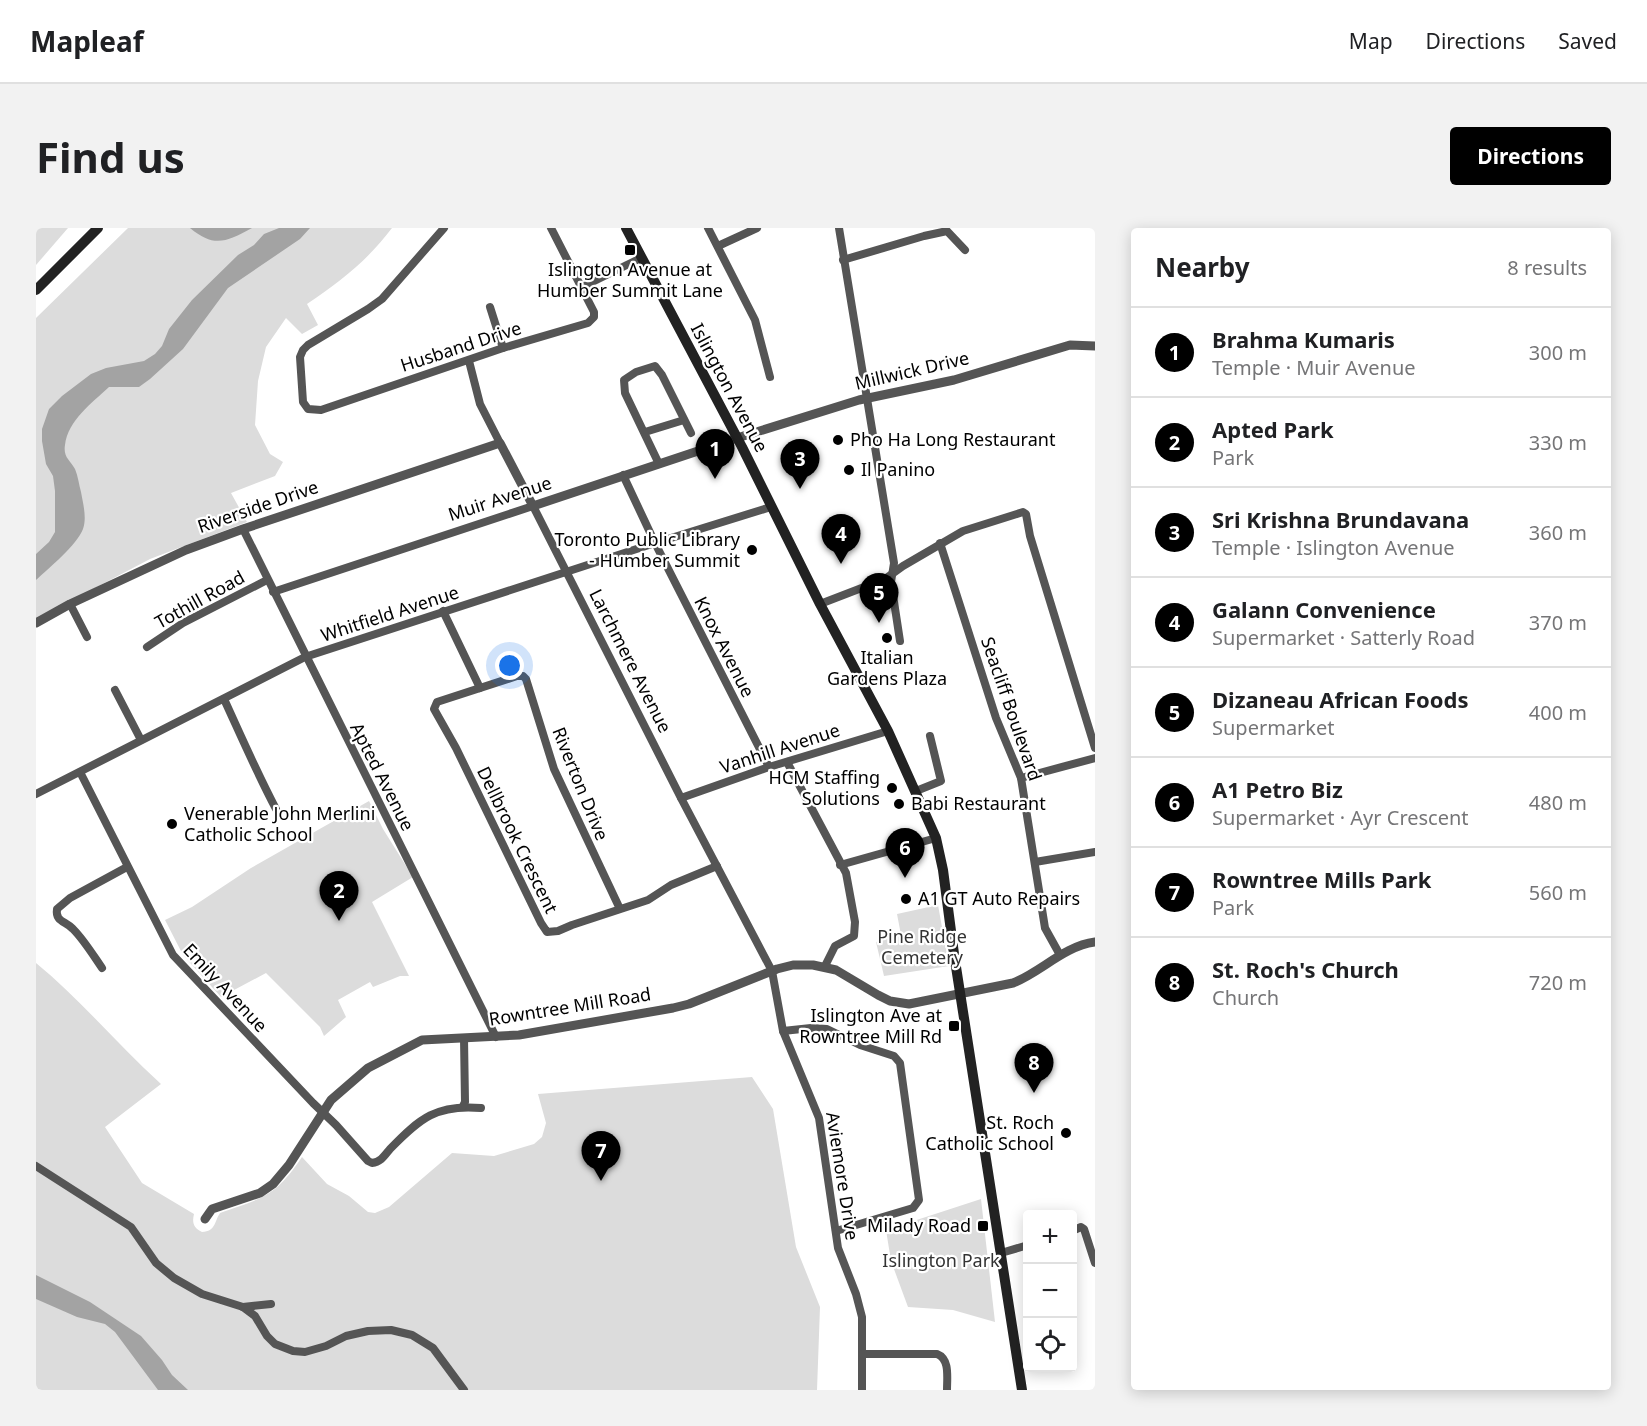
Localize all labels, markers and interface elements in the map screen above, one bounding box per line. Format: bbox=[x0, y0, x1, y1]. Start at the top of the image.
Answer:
text: Mapleaf bbox=[30, 22, 144, 60]
text: Map bbox=[1349, 27, 1393, 55]
text: Directions bbox=[1426, 27, 1525, 55]
text: Saved bbox=[1558, 27, 1617, 55]
button: Directions bbox=[1450, 127, 1611, 185]
text: Find us bbox=[36, 128, 185, 185]
marker: Islington Avenue at Humber Summit Lane bbox=[623, 243, 637, 257]
text: Nearby bbox=[1155, 249, 1250, 285]
text: 8 results bbox=[1507, 254, 1587, 281]
place label: Islington Avenue at Humber Summit Lane bbox=[537, 257, 723, 302]
street label: Husband Drive bbox=[397, 315, 524, 377]
street label: Islington Avenue bbox=[686, 319, 774, 456]
text: Brahma Kumaris bbox=[1212, 324, 1395, 354]
text: 1 bbox=[1169, 339, 1180, 366]
text: 300 m bbox=[1529, 339, 1587, 366]
street label: Millwick Drive bbox=[852, 345, 971, 395]
text: Temple · Muir Avenue bbox=[1212, 354, 1416, 381]
text: Apted Park bbox=[1212, 414, 1334, 444]
place label: Pho Ha Long Restaurant bbox=[850, 427, 1056, 451]
text: 2 bbox=[1169, 429, 1180, 456]
text: 330 m bbox=[1529, 429, 1587, 456]
pin: 1 bbox=[696, 430, 734, 479]
marker: Pho Ha Long Restaurant bbox=[831, 433, 845, 447]
pin: 3 bbox=[780, 440, 819, 489]
text: Park bbox=[1212, 444, 1254, 471]
place label: Il Panino bbox=[861, 457, 935, 481]
marker: Il Panino bbox=[842, 463, 856, 477]
street label: Muir Avenue bbox=[445, 470, 554, 526]
street label: Riverside Drive bbox=[194, 474, 321, 538]
text: Sri Krishna Brundavana bbox=[1212, 504, 1469, 534]
pin: 4 bbox=[822, 514, 860, 564]
text: 3 bbox=[1169, 519, 1180, 546]
text: 360 m bbox=[1529, 519, 1587, 546]
place label: Toronto Public Library - Humber Summit bbox=[555, 527, 741, 572]
text: Temple · Islington Avenue bbox=[1212, 534, 1455, 561]
marker: Toronto Public Library - Humber Summit bbox=[745, 543, 759, 557]
street label: Tothill Road bbox=[150, 565, 249, 634]
pin: 5 bbox=[860, 574, 898, 623]
street label: Whitfield Avenue bbox=[318, 579, 462, 647]
street label: Larchmere Avenue bbox=[584, 585, 678, 737]
street label: Knox Avenue bbox=[689, 592, 761, 701]
text: Galann Convenience bbox=[1212, 594, 1436, 624]
text: 4 bbox=[1169, 609, 1180, 636]
text: 370 m bbox=[1529, 609, 1587, 636]
text: Supermarket · Satterly Road bbox=[1212, 624, 1475, 651]
marker: Italian Gardens Plaza bbox=[880, 631, 894, 645]
street label: Seacliff Boulevard bbox=[976, 634, 1048, 784]
place label: Italian Gardens Plaza bbox=[827, 645, 947, 690]
your location bbox=[495, 651, 524, 680]
text: Dizaneau African Foods bbox=[1212, 684, 1469, 714]
text: 5 bbox=[1169, 699, 1180, 726]
text: 400 m bbox=[1529, 699, 1587, 726]
text: Supermarket bbox=[1212, 714, 1335, 741]
street label: Vanhill Avenue bbox=[717, 717, 843, 779]
street label: Apted Avenue bbox=[345, 718, 420, 835]
street label: Riverton Drive bbox=[547, 723, 615, 844]
street label: Dellbrook Crescent bbox=[472, 762, 564, 917]
place label: HCM Staffing Solutions bbox=[769, 765, 880, 810]
text: A1 Petro Biz bbox=[1212, 774, 1343, 804]
marker: HCM Staffing Solutions bbox=[885, 781, 899, 795]
text: 6 bbox=[1169, 789, 1180, 816]
text: 480 m bbox=[1529, 789, 1587, 816]
place label: Babi Restaurant bbox=[911, 791, 1046, 815]
marker: Babi Restaurant bbox=[892, 797, 906, 811]
place label: Venerable John Merlini Catholic School bbox=[184, 801, 375, 846]
text: Supermarket · Ayr Crescent bbox=[1212, 804, 1469, 831]
marker: Venerable John Merlini Catholic School bbox=[165, 817, 179, 831]
pin: 6 bbox=[886, 828, 924, 878]
text: Rowntree Mills Park bbox=[1212, 864, 1431, 894]
pin: 2 bbox=[320, 872, 358, 921]
text: 7 bbox=[1169, 879, 1180, 906]
text: 560 m bbox=[1529, 879, 1587, 906]
place label: A1 GT Auto Repairs bbox=[918, 886, 1080, 910]
marker: A1 GT Auto Repairs bbox=[899, 892, 913, 906]
text: Park bbox=[1212, 894, 1254, 921]
park label: Pine Ridge Cemetery bbox=[877, 924, 967, 969]
street label: Emily Avenue bbox=[178, 938, 273, 1037]
text: St. Roch's Church bbox=[1212, 954, 1399, 984]
text: 8 bbox=[1169, 969, 1180, 996]
text: 720 m bbox=[1529, 969, 1587, 996]
street label: Rowntree Mill Road bbox=[487, 981, 653, 1031]
text: Church bbox=[1212, 984, 1279, 1011]
place label: Islington Ave at Rowntree Mill Rd bbox=[799, 1003, 942, 1048]
marker: Islington Ave at Rowntree Mill Rd bbox=[947, 1019, 961, 1033]
pin: 8 bbox=[1014, 1044, 1054, 1093]
street label: Aviemore Drive bbox=[821, 1110, 865, 1242]
place label: St. Roch Catholic School bbox=[925, 1110, 1054, 1155]
marker: St. Roch Catholic School bbox=[1059, 1126, 1073, 1140]
pin: 7 bbox=[582, 1132, 620, 1181]
map controls bbox=[1023, 1210, 1077, 1372]
button: + bbox=[1023, 1210, 1077, 1264]
place label: Milady Road bbox=[867, 1213, 971, 1237]
marker: Milady Road bbox=[976, 1219, 990, 1233]
park label: Islington Park bbox=[882, 1248, 1000, 1272]
button: − bbox=[1023, 1264, 1077, 1318]
button: locate bbox=[1023, 1318, 1077, 1372]

